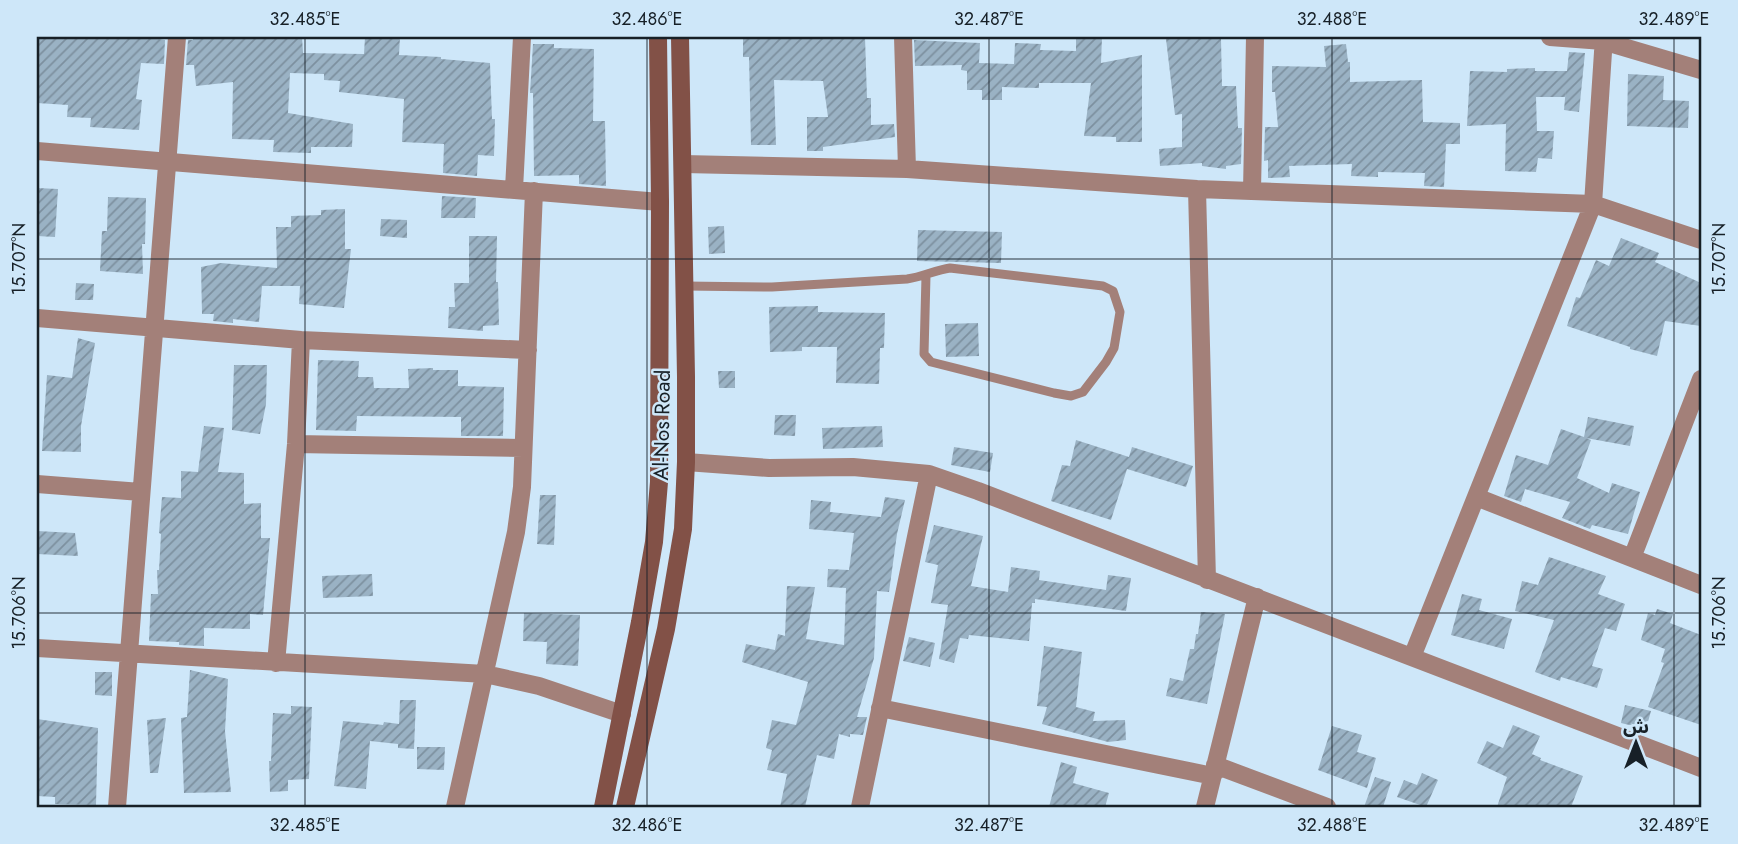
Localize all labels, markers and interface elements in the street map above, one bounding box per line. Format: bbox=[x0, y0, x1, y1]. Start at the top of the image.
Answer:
text: 32.485°E bbox=[270, 6, 340, 32]
text: 32.486°E bbox=[611, 6, 683, 32]
text: 32.487°E bbox=[954, 6, 1024, 32]
text: 32.488°E bbox=[1297, 6, 1367, 32]
text: 32.489°E bbox=[1638, 6, 1710, 32]
text: 15.707°N bbox=[6, 223, 32, 295]
text: 15.707°N bbox=[1706, 223, 1732, 295]
street label: Al-Nos Road bbox=[646, 369, 678, 481]
text: 15.706°N bbox=[6, 576, 32, 650]
text: 15.706°N bbox=[1706, 576, 1732, 650]
north arrow bbox=[1602, 708, 1672, 778]
text: ش bbox=[1623, 713, 1649, 740]
text: 32.485°E bbox=[270, 812, 340, 838]
text: 32.486°E bbox=[611, 812, 683, 838]
text: 32.487°E bbox=[954, 812, 1024, 838]
text: 32.488°E bbox=[1297, 812, 1367, 838]
text: 32.489°E bbox=[1638, 812, 1710, 838]

